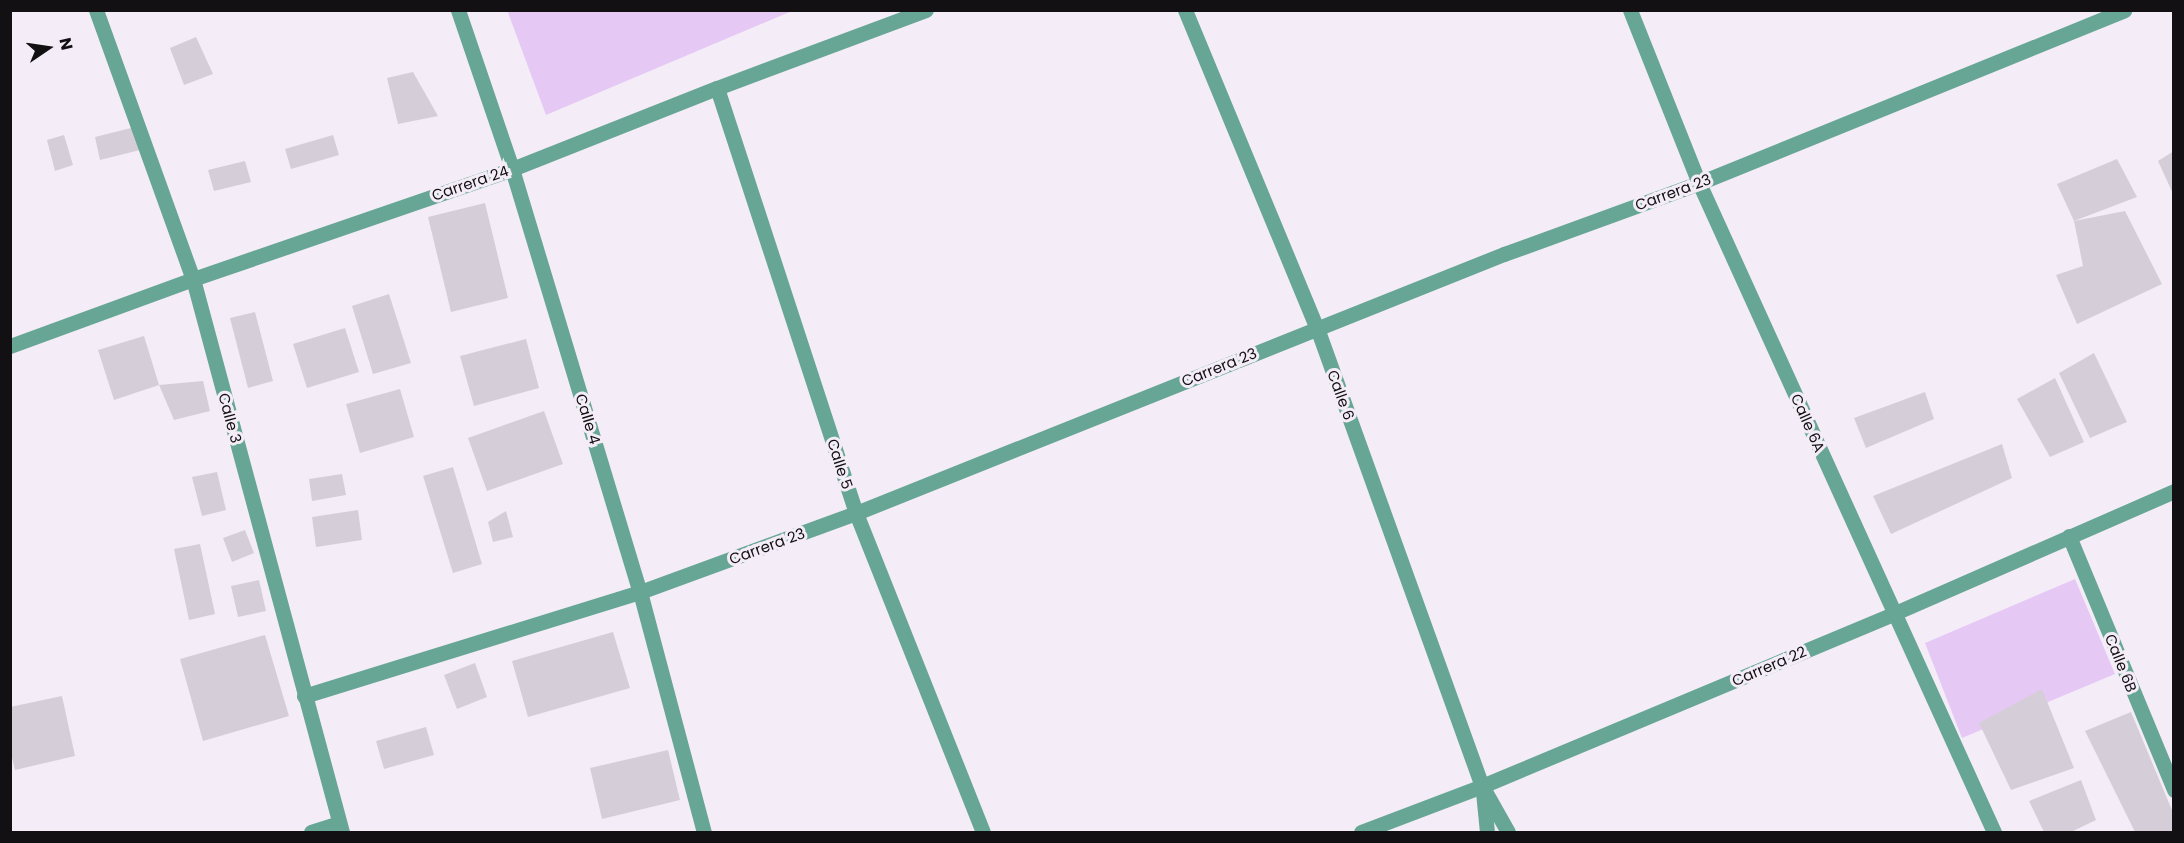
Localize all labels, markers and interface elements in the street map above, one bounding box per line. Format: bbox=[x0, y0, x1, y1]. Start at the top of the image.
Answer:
north arrow bbox=[18, 18, 78, 78]
text: N bbox=[53, 35, 79, 52]
street label: Carrera 24 bbox=[429, 161, 511, 205]
street label: Carrera 23 bbox=[1633, 170, 1713, 214]
street label: Carrera 23 bbox=[1179, 344, 1259, 390]
street label: Calle 6 bbox=[1324, 368, 1358, 422]
street label: Calle 3 bbox=[215, 391, 245, 445]
street label: Calle 6A bbox=[1787, 391, 1829, 455]
street label: Calle 4 bbox=[572, 392, 604, 446]
street label: Calle 5 bbox=[823, 437, 857, 491]
street label: Carrera 23 bbox=[727, 524, 807, 568]
street label: Calle 6B bbox=[2101, 631, 2141, 695]
street label: Carrera 22 bbox=[1729, 642, 1809, 690]

